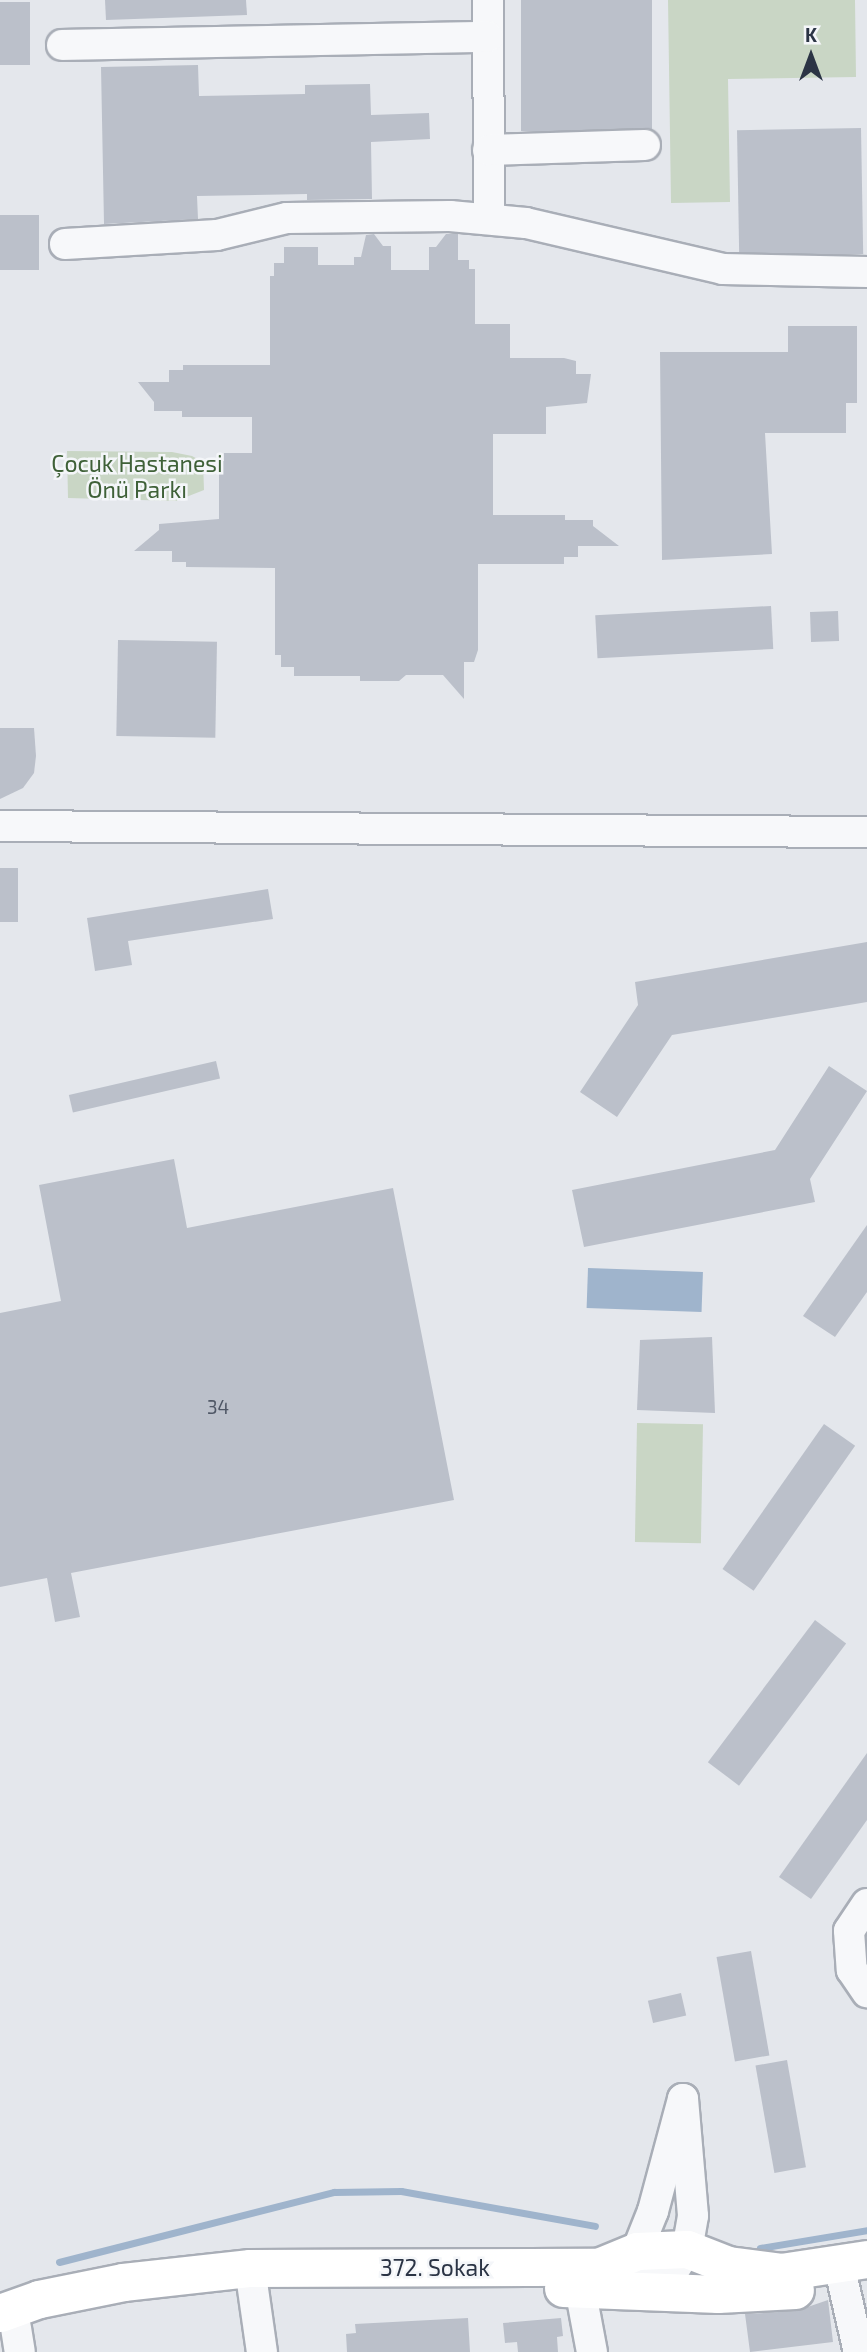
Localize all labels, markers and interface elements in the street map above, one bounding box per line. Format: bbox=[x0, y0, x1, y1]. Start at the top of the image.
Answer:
north arrow bbox=[776, 21, 846, 91]
text: K bbox=[805, 23, 817, 46]
park label: Çocuk Hastanesi Önü Parkı bbox=[51, 449, 223, 503]
house number: 34 bbox=[207, 1396, 229, 1418]
street label: 372. Sokak bbox=[380, 2253, 490, 2281]

